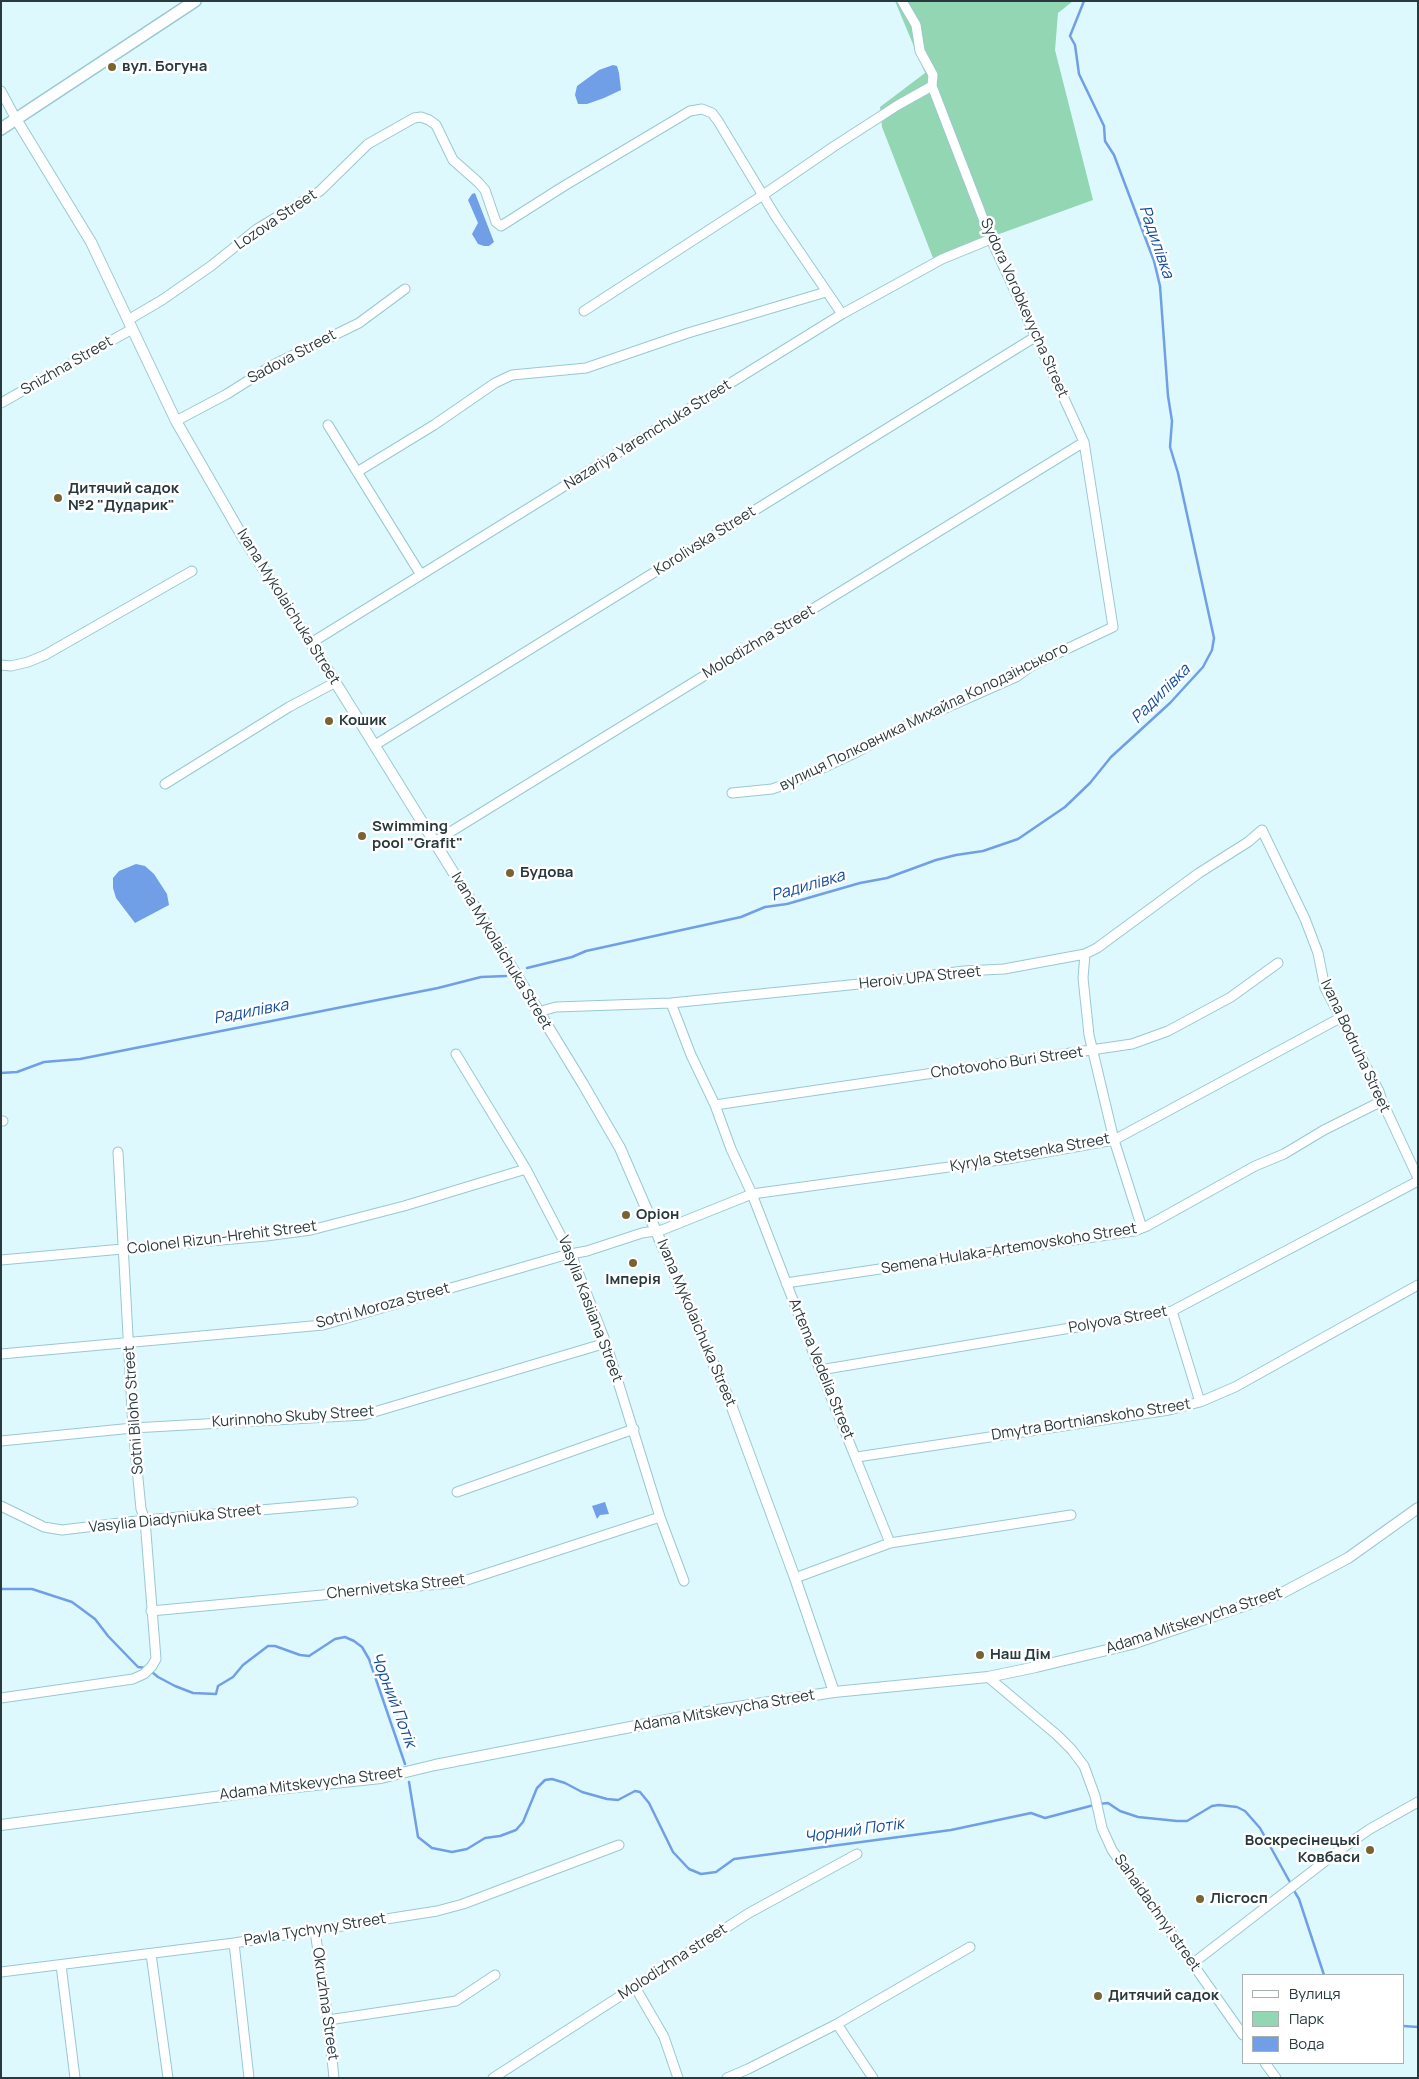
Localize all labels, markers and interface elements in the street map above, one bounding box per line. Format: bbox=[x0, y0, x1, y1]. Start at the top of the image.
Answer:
place label: вул. Богуна bbox=[122, 58, 207, 76]
marker: вул. Богуна bbox=[106, 61, 118, 73]
street label: Lozova Street bbox=[232, 186, 320, 254]
water label: Радилівка bbox=[1135, 203, 1177, 281]
street label: Sydora Vorobkevycha Street bbox=[976, 216, 1072, 400]
street label: Sadova Street bbox=[245, 326, 339, 388]
street label: Snizhna Street bbox=[18, 333, 116, 399]
street label: Nazariya Yaremchuka Street bbox=[561, 376, 735, 494]
place label: Дитячий садок №2 "Дударик" bbox=[68, 480, 179, 515]
marker: Дитячий садок №2 "Дударик" bbox=[52, 492, 64, 504]
street label: Korolivska Street bbox=[651, 503, 759, 579]
street label: Ivana Mykolaichuka Street bbox=[233, 526, 343, 688]
street label: Molodizhna Street bbox=[700, 601, 818, 683]
street label: вулиця Полковника Михайла Колодзінського bbox=[777, 639, 1071, 795]
water label: Радилівка bbox=[1127, 660, 1195, 728]
place label: Кошик bbox=[339, 712, 386, 730]
marker: Кошик bbox=[323, 715, 335, 727]
place label: Swimming pool "Grafit" bbox=[372, 818, 463, 853]
marker: Swimming pool "Grafit" bbox=[356, 830, 368, 842]
place label: Будова bbox=[520, 864, 573, 882]
water label: Радилівка bbox=[769, 866, 847, 906]
marker: Будова bbox=[504, 867, 516, 879]
street label: Ivana Mykolaichuka Street bbox=[447, 869, 555, 1033]
street label: Heroiv UPA Street bbox=[858, 963, 982, 993]
street label: Ivana Bodruha Street bbox=[1316, 977, 1394, 1115]
water label: Радилівка bbox=[212, 995, 290, 1029]
street label: Chotovoho Buri Street bbox=[930, 1043, 1084, 1083]
street label: Kyryla Stetsenka Street bbox=[949, 1130, 1111, 1176]
place label: Оріон bbox=[636, 1206, 679, 1224]
marker: Оріон bbox=[620, 1209, 632, 1221]
street label: Colonel Rizun-Hrehit Street bbox=[126, 1217, 318, 1259]
street label: Semena Hulaka-Artemovskoho Street bbox=[880, 1220, 1138, 1278]
street label: Vasylia Kasiiana Street bbox=[554, 1233, 626, 1385]
street label: Ivana Mykolaichuka Street bbox=[653, 1237, 739, 1409]
marker: Імперія bbox=[627, 1257, 639, 1269]
place label: Імперія bbox=[605, 1271, 661, 1289]
street label: Sotni Moroza Street bbox=[314, 1279, 452, 1333]
street label: Artema Vedelia Street bbox=[785, 1296, 857, 1442]
street label: Polyova Street bbox=[1067, 1302, 1169, 1338]
street label: Sotni Biloho Street bbox=[121, 1345, 147, 1475]
street label: Dmytra Bortnianskoho Street bbox=[990, 1395, 1192, 1445]
street label: Kurinnoho Skuby Street bbox=[211, 1402, 375, 1432]
street label: Vasylia Diadyniuka Street bbox=[88, 1501, 262, 1537]
street label: Chernivetska Street bbox=[326, 1571, 466, 1603]
street label: Adama Mitskevycha Street bbox=[1104, 1584, 1284, 1658]
place label: Наш Дім bbox=[990, 1646, 1051, 1664]
marker: Наш Дім bbox=[974, 1649, 986, 1661]
water label: Чорний Потік bbox=[366, 1650, 420, 1750]
street label: Adama Mitskevycha Street bbox=[632, 1686, 816, 1736]
street label: Adama Mitskevycha Street bbox=[218, 1764, 404, 1804]
water label: Чорний Потік bbox=[803, 1815, 905, 1847]
place label: Воскресінецькі Ковбаси bbox=[1245, 1832, 1360, 1867]
marker: Воскресінецькі Ковбаси bbox=[1364, 1844, 1376, 1856]
street label: Sahaidachnyi street bbox=[1110, 1851, 1204, 1975]
place label: Лісгосп bbox=[1210, 1890, 1268, 1908]
marker: Лісгосп bbox=[1194, 1893, 1206, 1905]
street label: Pavla Tychyny Street bbox=[243, 1910, 387, 1950]
street label: Molodizhna street bbox=[615, 1920, 731, 2004]
street label: Okruzhna Street bbox=[308, 1946, 342, 2062]
legend bbox=[1242, 1974, 1404, 2064]
text: Вулиця bbox=[1289, 1983, 1341, 2004]
place label: Дитячий садок bbox=[1108, 1987, 1219, 2005]
marker: Дитячий садок bbox=[1092, 1990, 1104, 2002]
text: Парк bbox=[1289, 2008, 1324, 2029]
text: Вода bbox=[1289, 2033, 1324, 2054]

